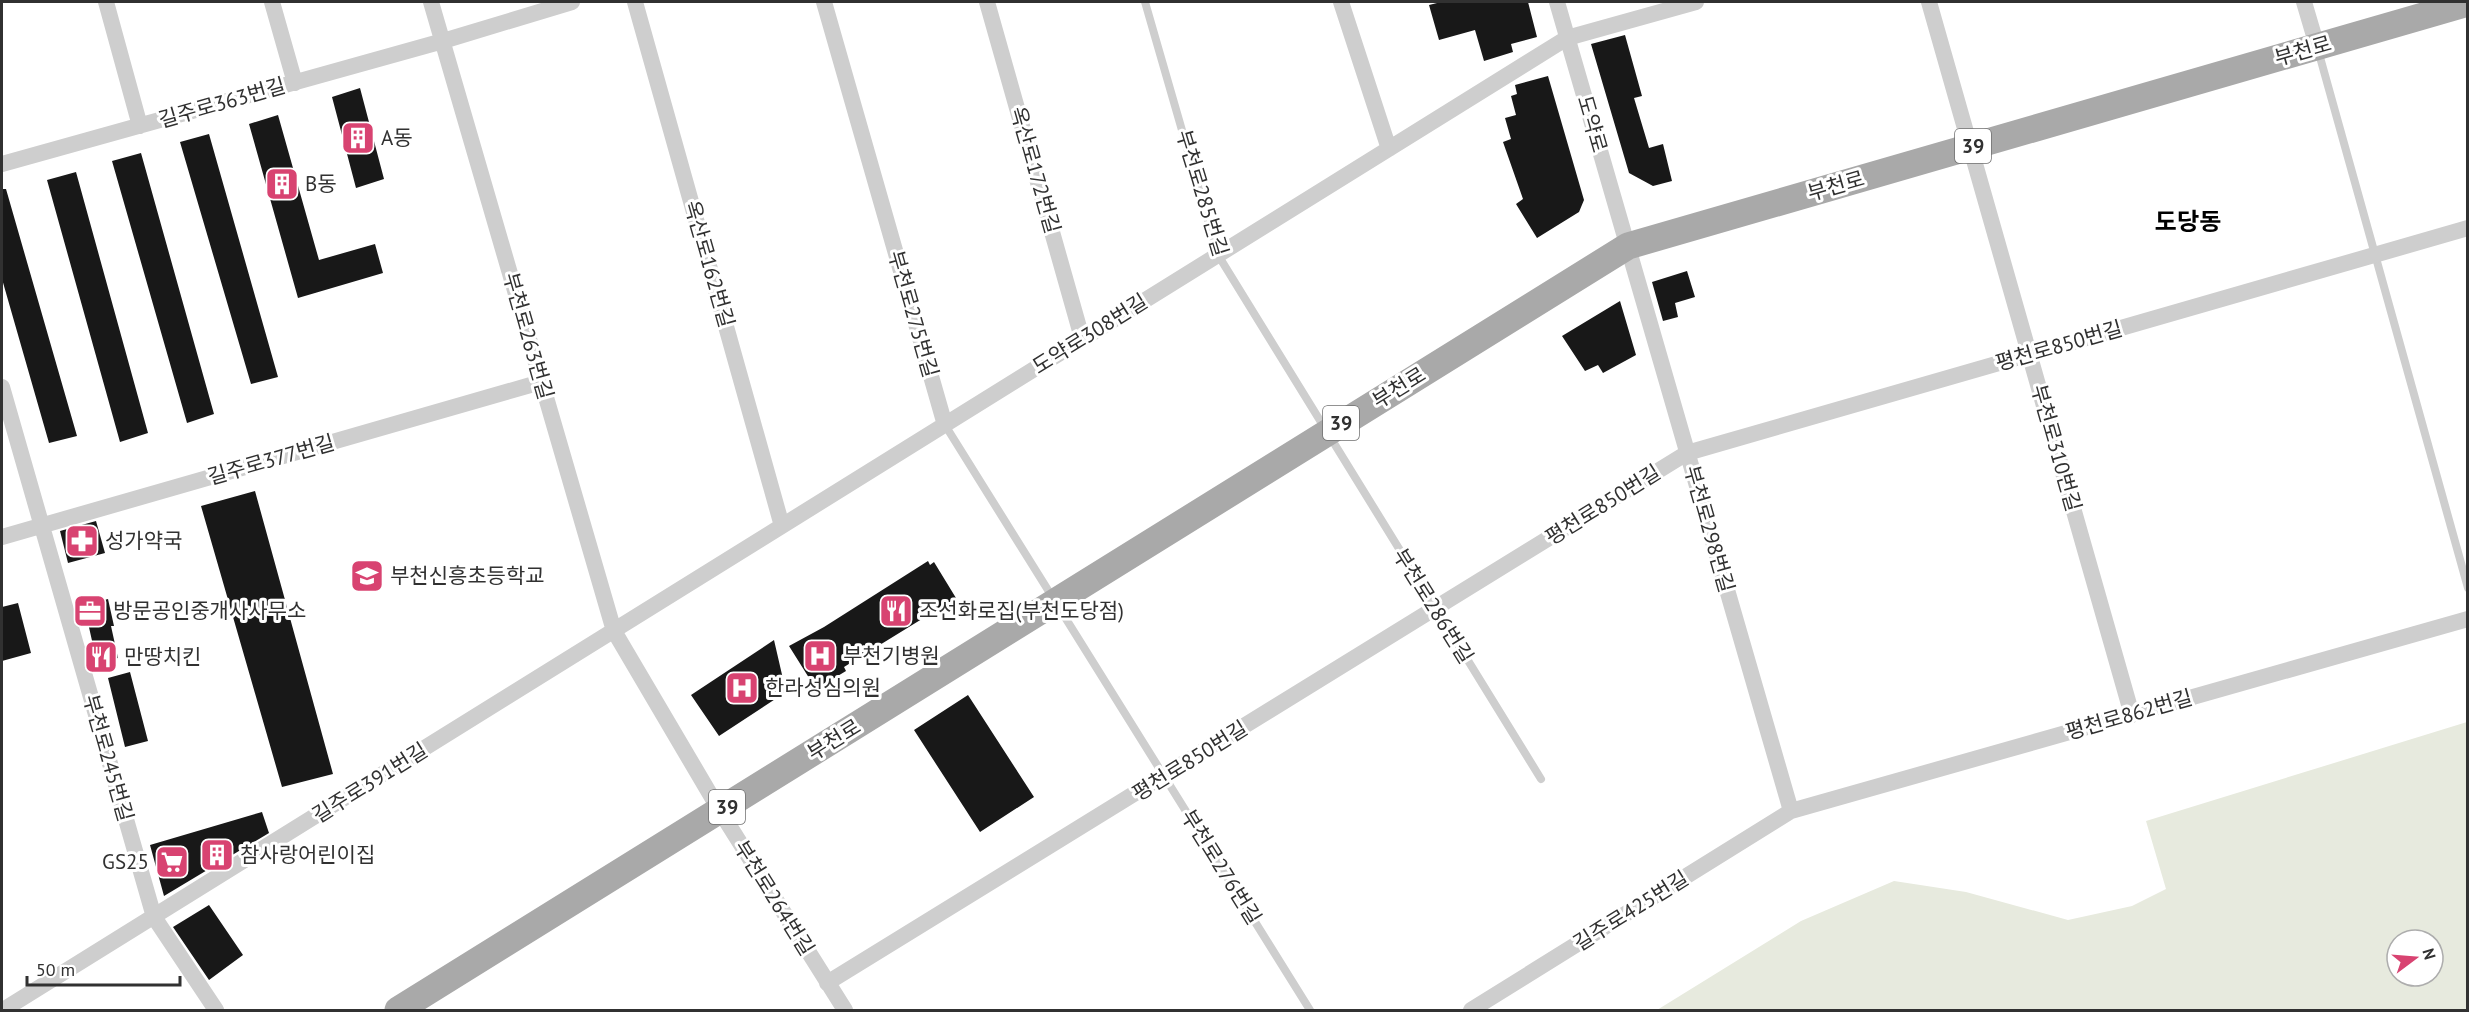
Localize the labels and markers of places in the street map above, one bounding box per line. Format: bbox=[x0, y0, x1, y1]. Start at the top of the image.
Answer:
building icon: A동 bbox=[340, 120, 376, 156]
place label: A동 bbox=[381, 124, 413, 151]
building icon: B동 bbox=[264, 166, 300, 202]
place label: B동 bbox=[305, 170, 337, 197]
pharmacy icon: 성가약국 bbox=[64, 523, 100, 559]
place label: 성가약국 bbox=[105, 527, 182, 554]
school or university icon: 부천신흥초등학교 bbox=[349, 558, 385, 594]
place label: 부천신흥초등학교 bbox=[390, 562, 545, 589]
office icon: 방문공인중개사사무소 bbox=[72, 593, 108, 629]
restaurant icon: 조선화로집(부천도당점) bbox=[878, 593, 914, 629]
place label: 방문공인중개사사무소 bbox=[113, 597, 306, 624]
place label: 조선화로집(부천도당점) bbox=[919, 597, 1124, 624]
hospital icon: 부천기병원 bbox=[802, 638, 838, 674]
restaurant icon: 만땅치킨 bbox=[83, 639, 119, 675]
place label: 부천기병원 bbox=[843, 642, 940, 669]
place label: 만땅치킨 bbox=[124, 643, 201, 670]
hospital icon: 한라성심의원 bbox=[724, 670, 760, 706]
place label: 한라성심의원 bbox=[765, 674, 881, 701]
building icon: 참사랑어린이집 bbox=[199, 837, 235, 873]
place label: 참사랑어린이집 bbox=[240, 841, 375, 868]
supermarket icon: GS25 bbox=[154, 844, 190, 880]
place label: GS25 bbox=[102, 848, 149, 875]

